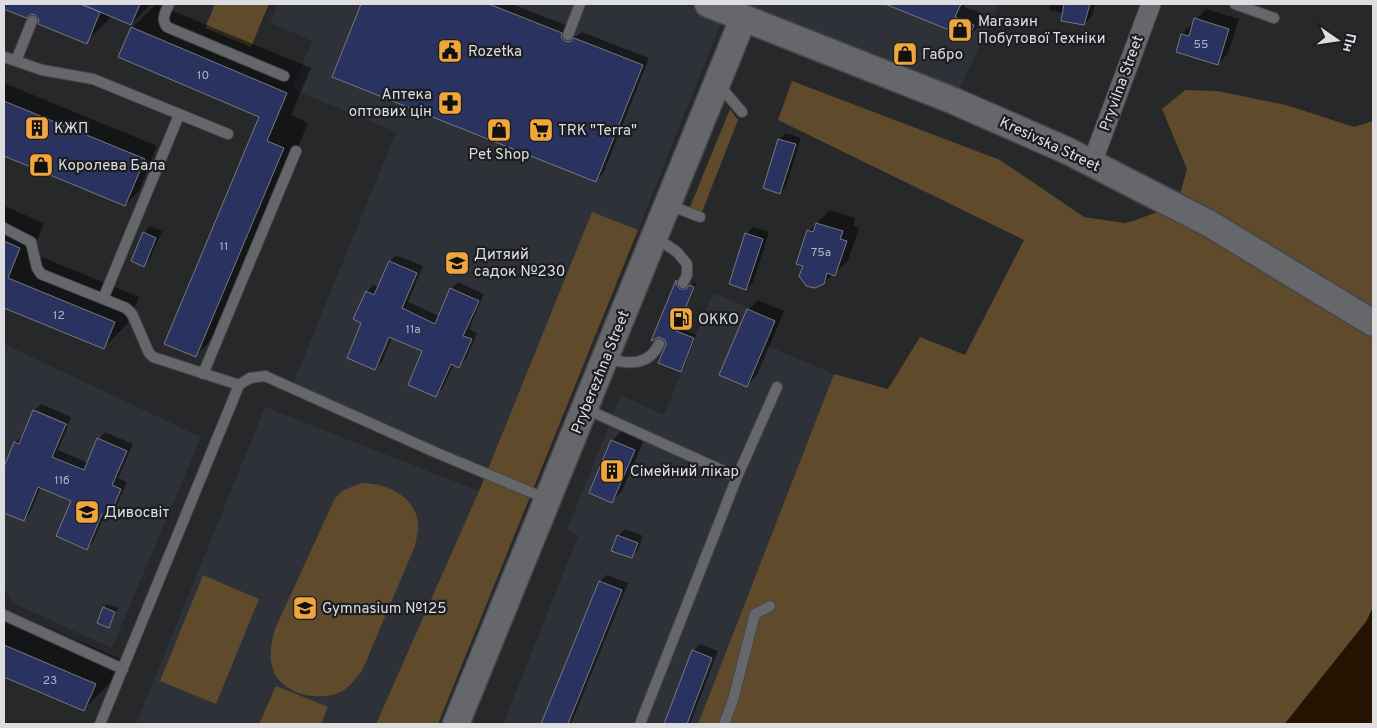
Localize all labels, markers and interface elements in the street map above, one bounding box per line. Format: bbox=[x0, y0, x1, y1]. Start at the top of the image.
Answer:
place label: Магазин Побутової Техніки bbox=[978, 13, 1106, 49]
north arrow bbox=[1312, 15, 1362, 65]
shop icon: Магазин Побутової Техніки bbox=[947, 17, 973, 43]
text: Пн bbox=[1338, 31, 1359, 54]
street label: Pryvilna Street bbox=[1096, 33, 1149, 134]
house number: 55 bbox=[1194, 37, 1208, 53]
public building icon: Rozetka bbox=[437, 38, 463, 64]
shop icon: Габро bbox=[892, 41, 918, 67]
place label: Rozetka bbox=[468, 43, 522, 62]
place label: Габро bbox=[922, 46, 963, 65]
house number: 10 bbox=[197, 68, 209, 84]
place label: Аптека оптових цін bbox=[349, 86, 432, 122]
pharmacy icon: Аптека оптових цін bbox=[437, 90, 463, 116]
street label: Kresivska Street bbox=[996, 114, 1103, 177]
building icon: КЖП bbox=[24, 115, 50, 141]
shop icon: Pet Shop bbox=[486, 117, 512, 143]
supermarket icon: TRK "Terra" bbox=[528, 117, 554, 143]
place label: КЖП bbox=[54, 120, 88, 139]
place label: TRK "Terra" bbox=[558, 122, 637, 141]
place label: Pet Shop bbox=[468, 146, 530, 165]
shop icon: Королева Бала bbox=[28, 152, 54, 178]
place label: Королева Бала bbox=[58, 157, 165, 176]
house number: 11 bbox=[220, 239, 228, 255]
house number: 75а bbox=[811, 245, 831, 261]
place label: Дитяий садок №230 bbox=[474, 246, 565, 282]
school or university icon: Дитяий садок №230 bbox=[444, 250, 470, 276]
fuel station icon: OKKO bbox=[668, 306, 694, 332]
house number: 12 bbox=[53, 308, 65, 324]
street label: Pryberezhna Street bbox=[568, 308, 635, 437]
place label: OKKO bbox=[698, 311, 739, 330]
house number: 11а bbox=[406, 322, 420, 338]
building icon: Сімейний лікар bbox=[599, 458, 625, 484]
place label: Сімейний лікар bbox=[630, 463, 739, 482]
house number: 11б bbox=[54, 473, 70, 489]
school or university icon: Дивосвіт bbox=[74, 499, 100, 525]
place label: Дивосвіт bbox=[104, 504, 169, 523]
school or university icon: Gymnasium №125 bbox=[292, 595, 318, 621]
place label: Gymnasium №125 bbox=[322, 600, 447, 619]
house number: 23 bbox=[43, 673, 57, 689]

